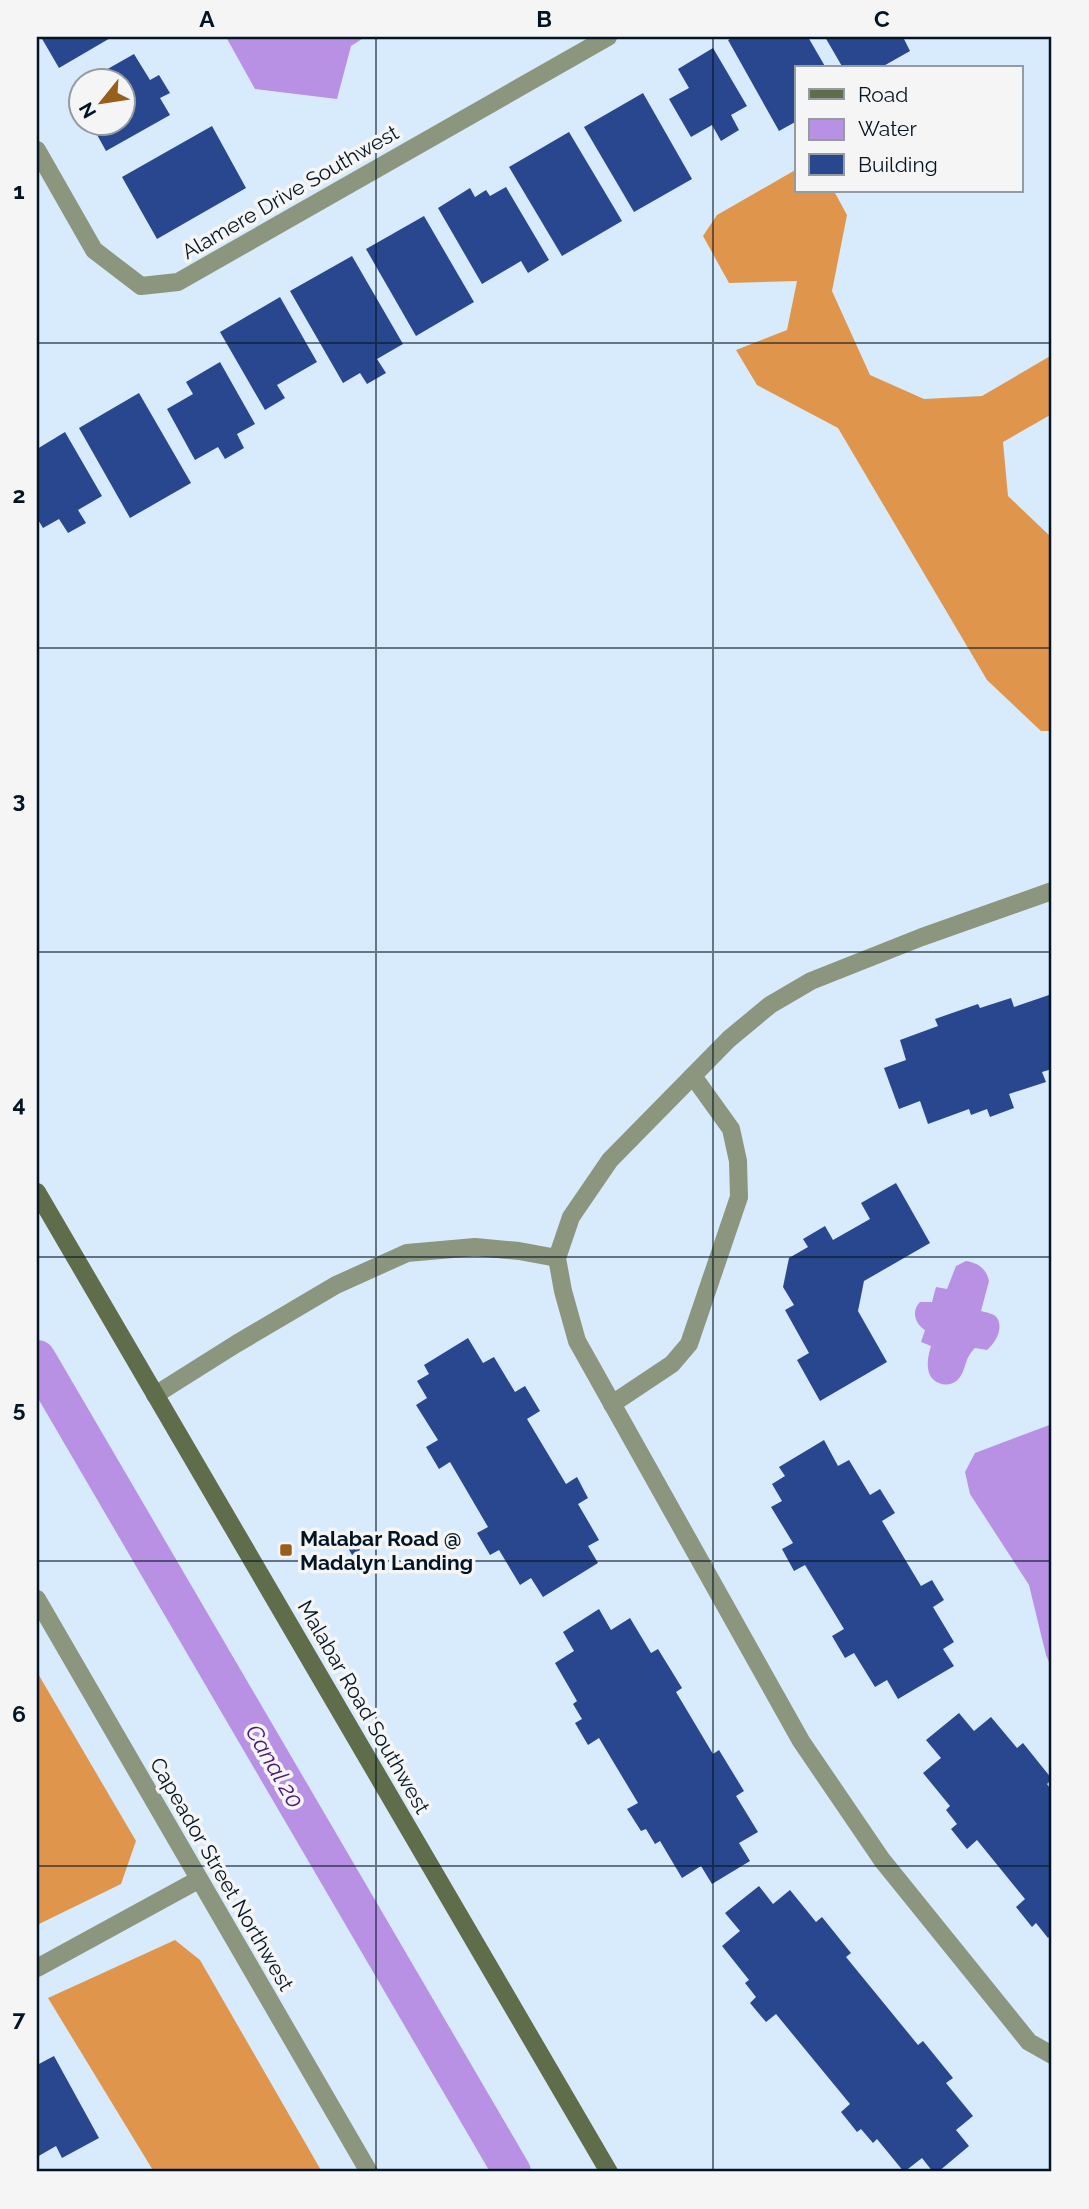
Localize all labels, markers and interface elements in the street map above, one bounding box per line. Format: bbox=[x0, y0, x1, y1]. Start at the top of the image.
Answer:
text: A bbox=[199, 5, 215, 32]
text: B bbox=[536, 5, 552, 32]
text: C bbox=[874, 5, 890, 32]
north arrow bbox=[66, 66, 136, 136]
legend bbox=[795, 66, 1023, 192]
text: Road bbox=[858, 82, 908, 107]
text: N bbox=[74, 99, 100, 122]
text: Water bbox=[858, 116, 917, 141]
street label: Alamere Drive Southwest bbox=[177, 120, 403, 264]
text: Building bbox=[858, 152, 938, 177]
text: 1 bbox=[13, 177, 25, 204]
text: 2 bbox=[13, 481, 25, 508]
text: 3 bbox=[13, 786, 25, 813]
text: 4 bbox=[12, 1090, 26, 1117]
text: 5 bbox=[13, 1395, 26, 1422]
place label: Malabar Road @ Madalyn Landing bbox=[300, 1526, 473, 1575]
marker: Malabar Road @ Madalyn Landing bbox=[278, 1542, 294, 1558]
street label: Malabar Road Southwest bbox=[293, 1596, 435, 1818]
text: 6 bbox=[12, 1700, 26, 1727]
water label: Canal 20 bbox=[240, 1719, 310, 1813]
street label: Capeador Street Northwest bbox=[145, 1753, 299, 1995]
text: 7 bbox=[13, 2004, 26, 2031]

